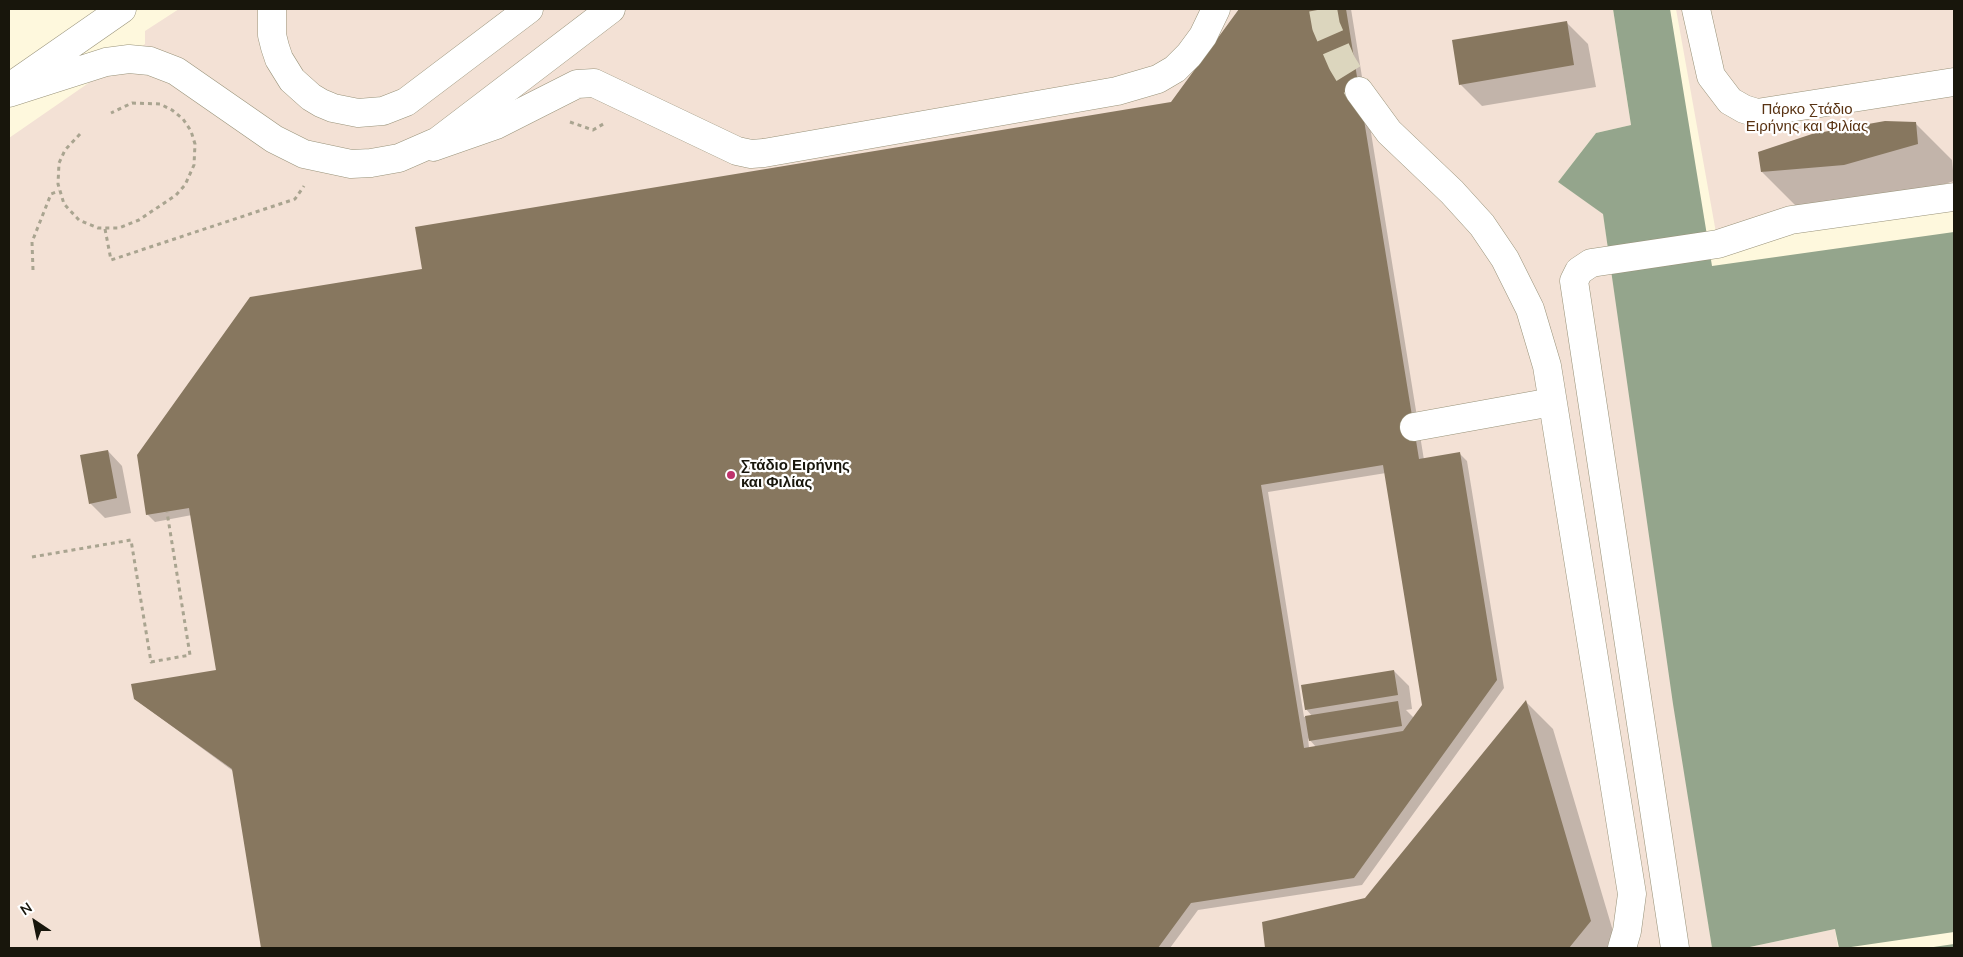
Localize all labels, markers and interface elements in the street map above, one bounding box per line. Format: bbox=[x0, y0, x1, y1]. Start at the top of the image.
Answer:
park label: Πάρκο Στάδιο Ειρήνης και Φιλίας bbox=[1746, 101, 1868, 136]
place label: Στάδιο Ειρήνης και Φιλίας bbox=[741, 457, 850, 492]
marker: Στάδιο Ειρήνης και Φιλίας bbox=[725, 469, 737, 481]
north arrow bbox=[10, 897, 60, 947]
text: N bbox=[17, 898, 36, 920]

